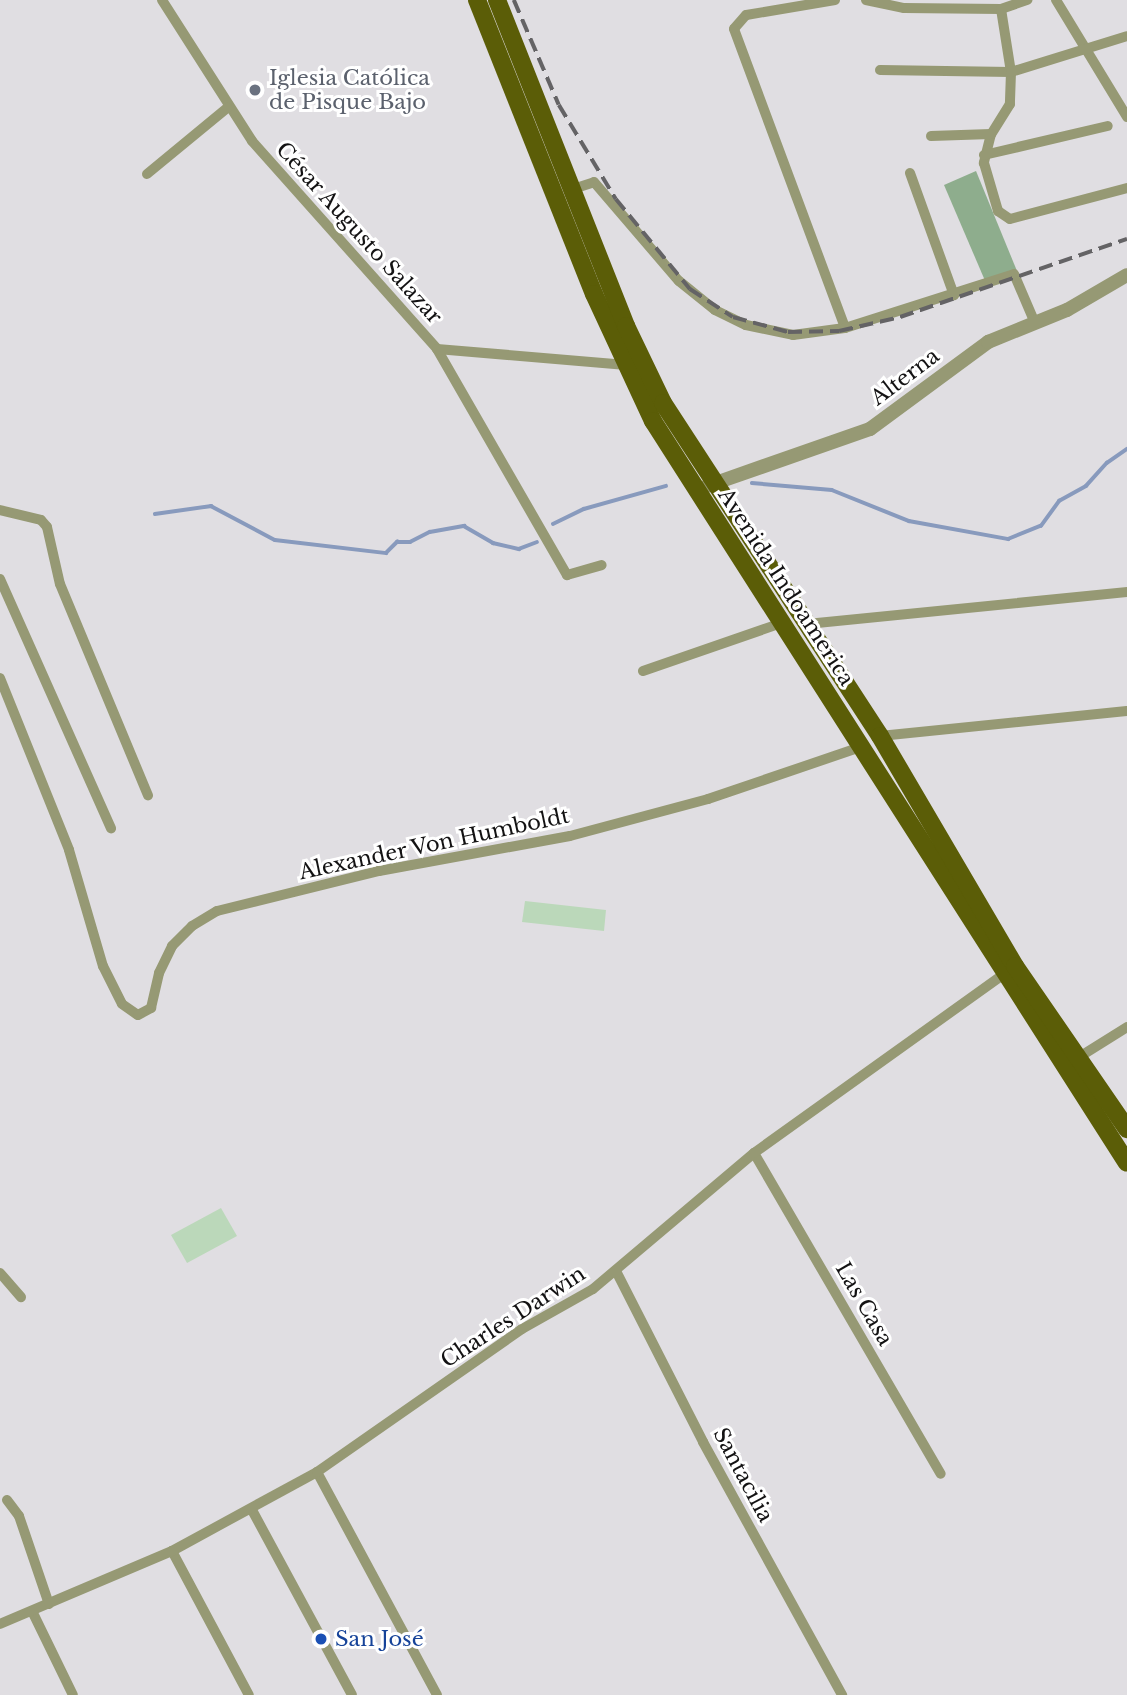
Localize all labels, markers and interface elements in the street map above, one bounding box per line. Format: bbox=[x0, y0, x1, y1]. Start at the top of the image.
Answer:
place label: Iglesia Católica de Pisque Bajo bbox=[269, 65, 430, 115]
marker: Iglesia Católica de Pisque Bajo bbox=[247, 82, 263, 98]
street label: César Augusto Salazar bbox=[270, 137, 448, 329]
street label: Alterna bbox=[866, 343, 944, 411]
street label: Avenida Indoamerica bbox=[713, 484, 859, 690]
street label: Alexander Von Humboldt bbox=[296, 803, 572, 885]
street label: Las Casa bbox=[830, 1258, 898, 1350]
street label: Charles Darwin bbox=[436, 1261, 590, 1373]
street label: Santacilia bbox=[708, 1423, 778, 1527]
place label: San José bbox=[335, 1626, 424, 1652]
marker: San José bbox=[313, 1631, 329, 1647]

